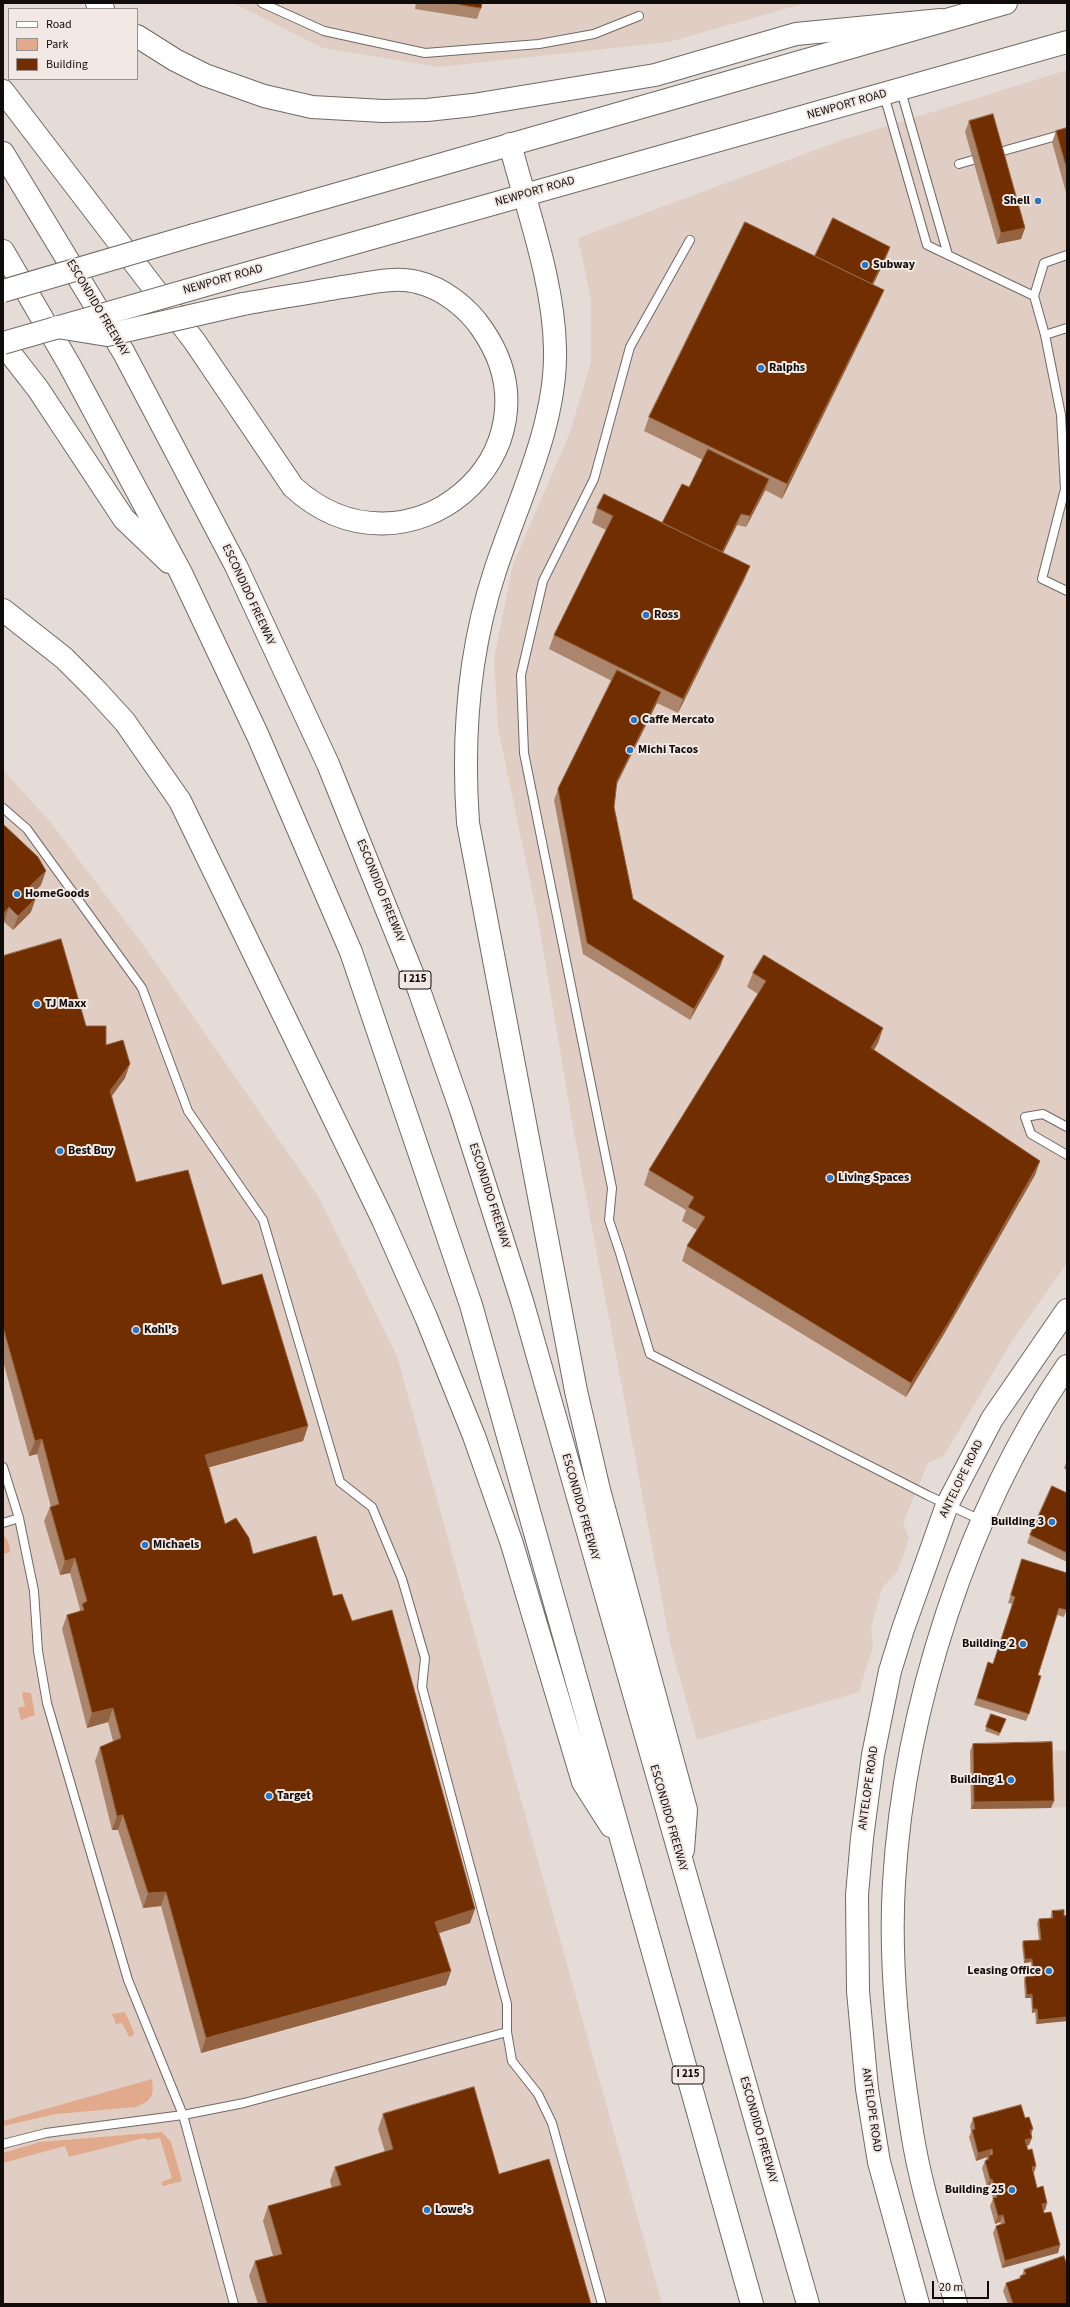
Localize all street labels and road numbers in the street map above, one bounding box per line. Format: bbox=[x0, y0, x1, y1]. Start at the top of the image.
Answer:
street label: NEWPORT ROAD bbox=[805, 87, 889, 123]
street label: NEWPORT ROAD bbox=[493, 174, 577, 210]
street label: ESCONDIDO FREEWAY bbox=[62, 257, 132, 359]
street label: NEWPORT ROAD bbox=[181, 262, 265, 298]
street label: ESCONDIDO FREEWAY bbox=[218, 542, 278, 648]
street label: ESCONDIDO FREEWAY bbox=[353, 837, 407, 945]
road number: I 215 bbox=[399, 971, 431, 989]
street label: ESCONDIDO FREEWAY bbox=[465, 1141, 513, 1251]
street label: ANTELOPE ROAD bbox=[937, 1438, 987, 1520]
street label: ESCONDIDO FREEWAY bbox=[558, 1452, 602, 1562]
street label: ANTELOPE ROAD bbox=[856, 1745, 882, 1831]
street label: ESCONDIDO FREEWAY bbox=[646, 1763, 690, 1873]
road number: I 215 bbox=[672, 2066, 704, 2084]
street label: ANTELOPE ROAD bbox=[858, 2067, 884, 2153]
street label: ESCONDIDO FREEWAY bbox=[736, 2075, 780, 2185]

